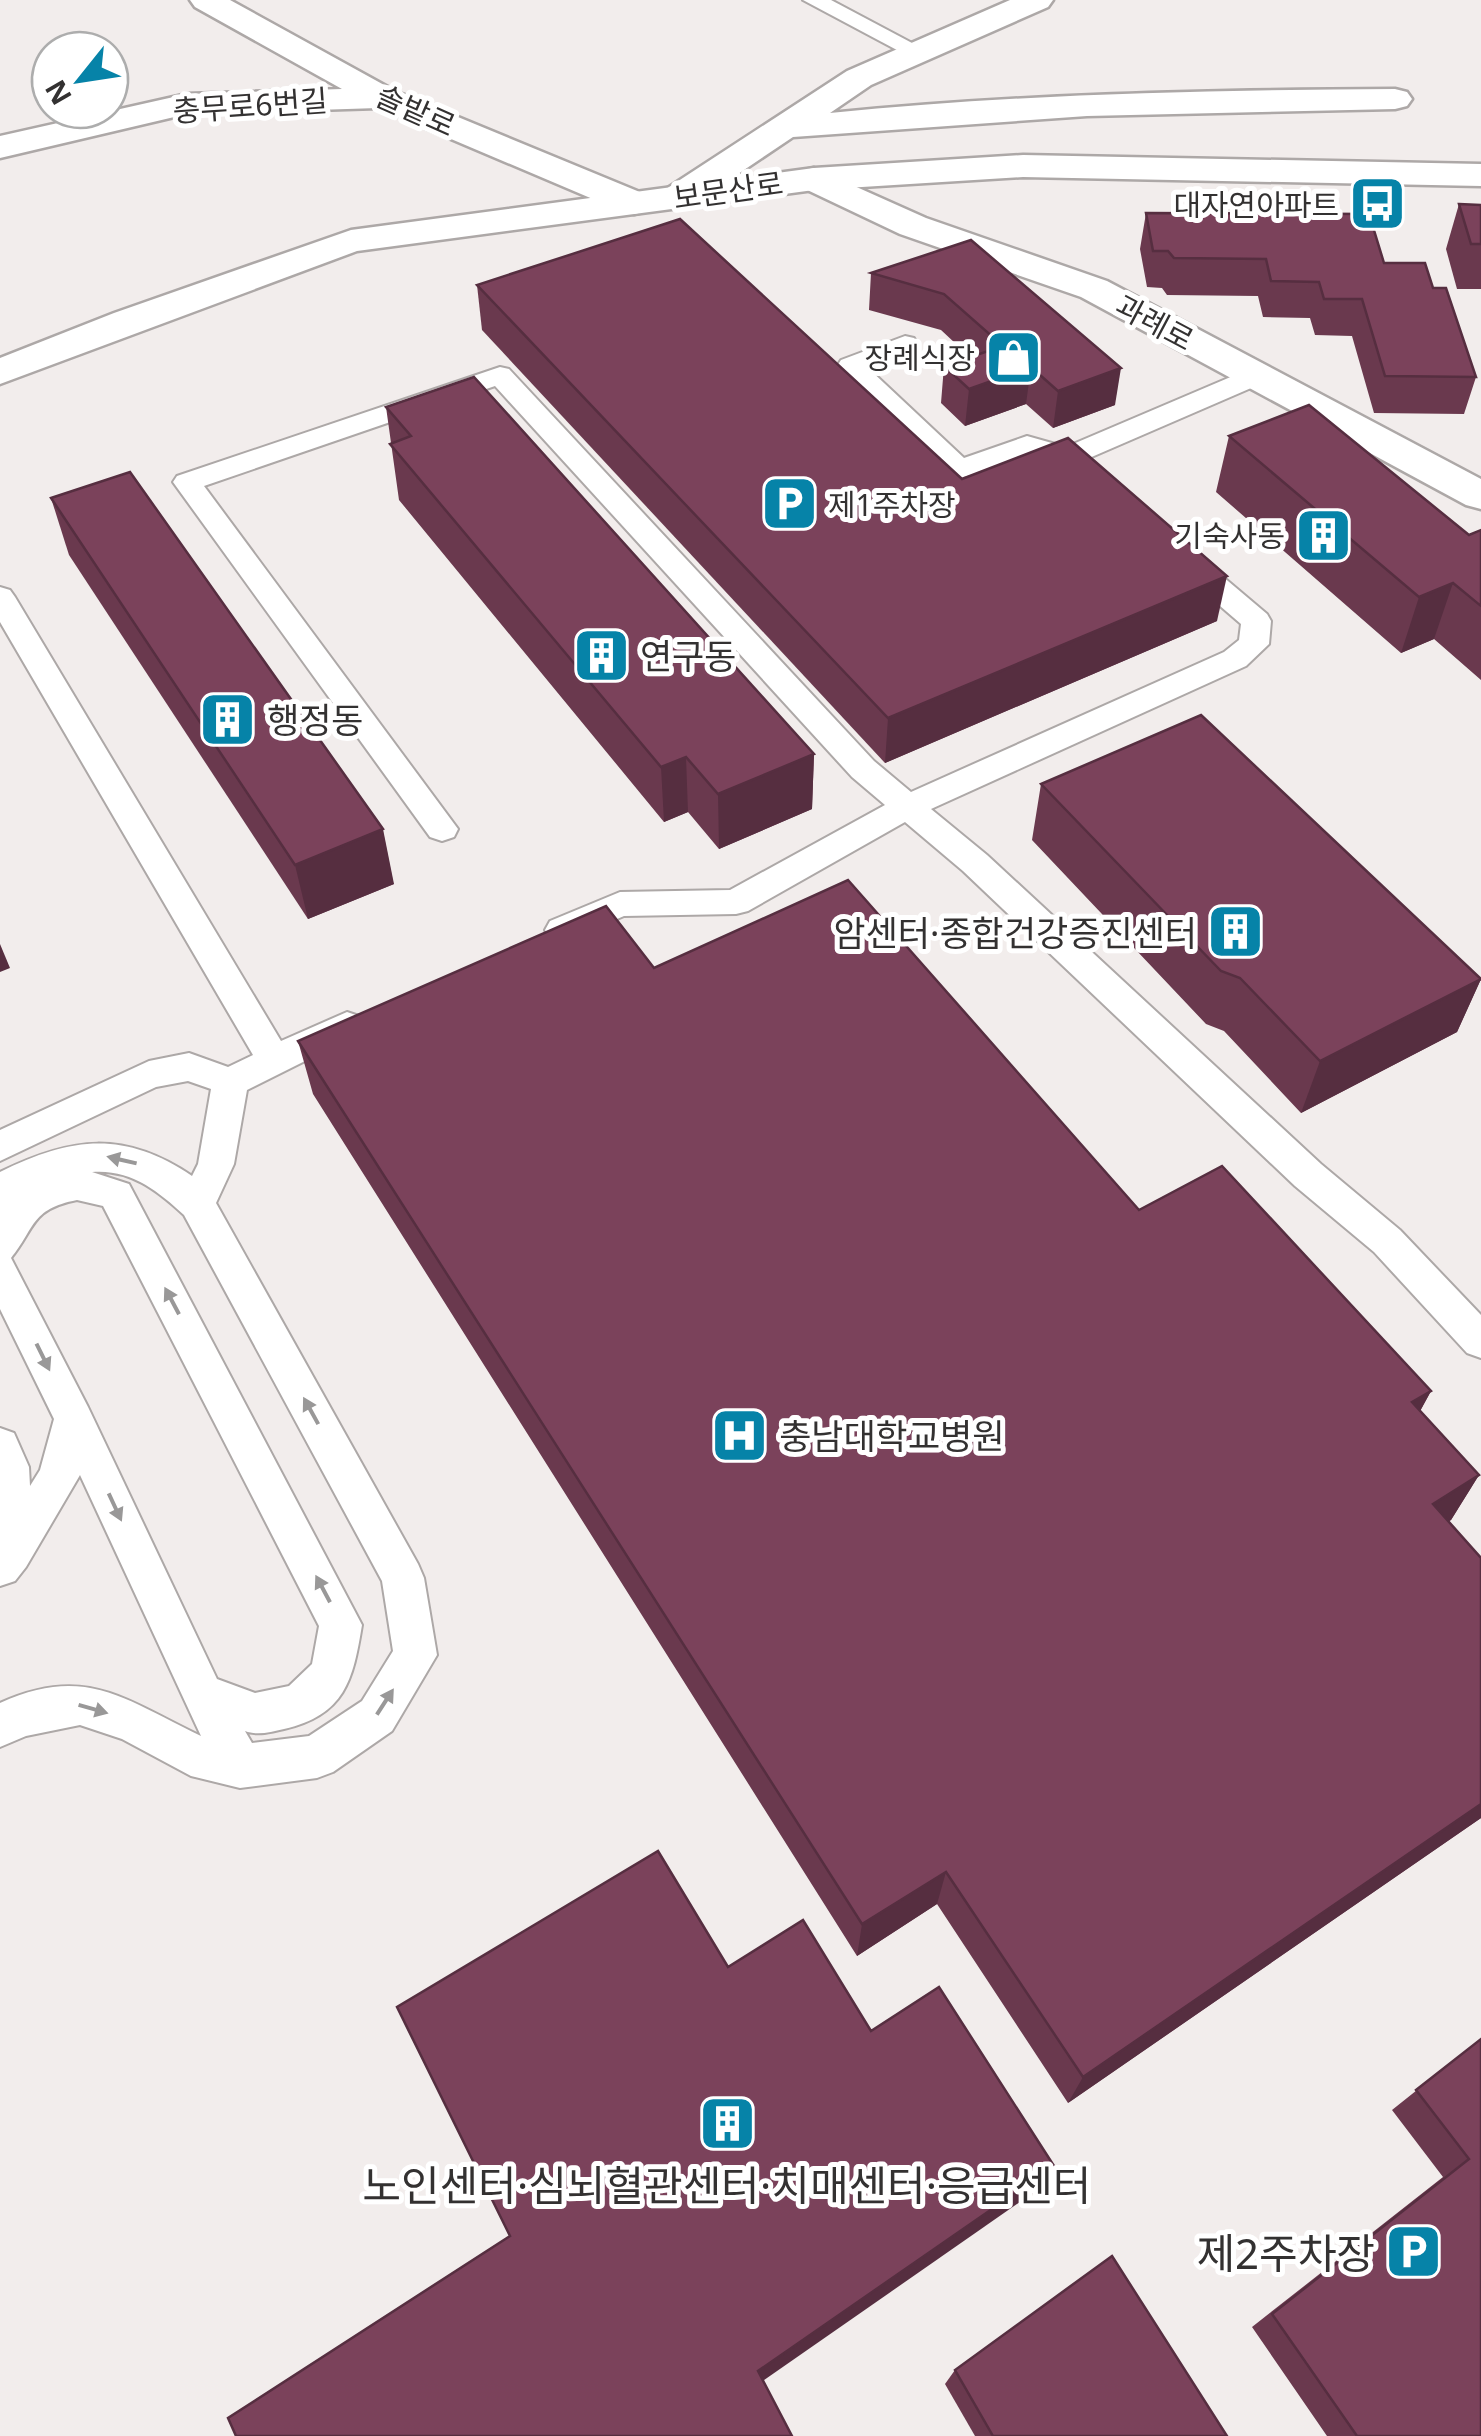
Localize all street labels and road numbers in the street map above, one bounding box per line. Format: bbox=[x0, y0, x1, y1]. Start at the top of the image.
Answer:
street label: 솔밭로 bbox=[370, 74, 462, 146]
street label: 충무로6번길 bbox=[171, 79, 329, 131]
street label: 보문산로 bbox=[670, 162, 786, 218]
street label: 과례로 bbox=[1109, 284, 1201, 360]

